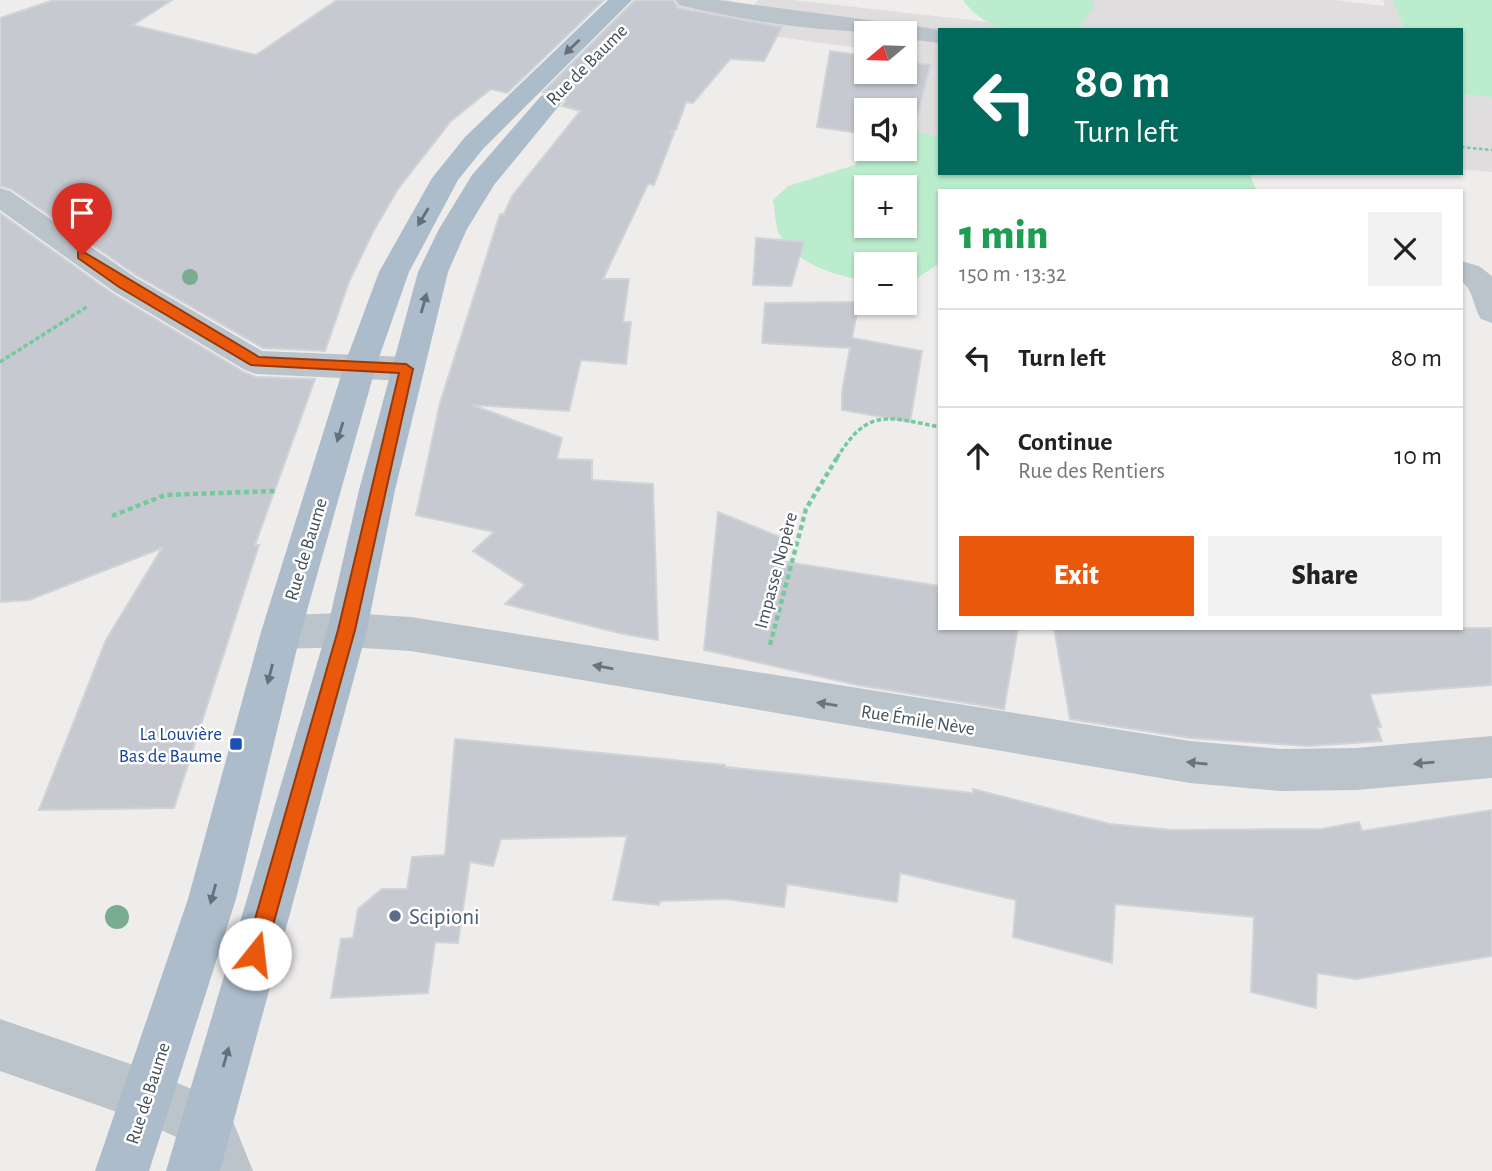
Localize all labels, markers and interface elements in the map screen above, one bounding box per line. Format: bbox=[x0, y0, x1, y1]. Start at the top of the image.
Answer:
street label: Rue de Baume bbox=[543, 21, 631, 109]
north arrow bbox=[854, 21, 917, 84]
map controls bbox=[854, 21, 917, 315]
one-way arrow bbox=[564, 39, 581, 55]
icon: left bbox=[959, 56, 1050, 147]
text: 80 m bbox=[1074, 58, 1171, 107]
button: sound bbox=[854, 98, 917, 161]
text: Turn left bbox=[1074, 116, 1178, 148]
button: + bbox=[854, 175, 917, 238]
pin bbox=[52, 183, 112, 255]
icon: arrive bbox=[63, 194, 101, 232]
one-way arrow bbox=[416, 208, 429, 227]
button: close bbox=[1368, 212, 1442, 286]
text: 1 min bbox=[959, 214, 1048, 256]
button: − bbox=[854, 252, 917, 315]
text: 150 m · 13:32 bbox=[959, 263, 1066, 286]
one-way arrow bbox=[419, 291, 430, 313]
icon: left bbox=[959, 339, 997, 377]
text: Turn left bbox=[1018, 345, 1106, 371]
text: 80 m bbox=[1391, 345, 1442, 371]
one-way arrow bbox=[335, 422, 345, 443]
text: Continue bbox=[1018, 429, 1113, 455]
icon: ahead bbox=[959, 437, 997, 475]
text: 10 m bbox=[1394, 443, 1442, 469]
text: Rue des Rentiers bbox=[1018, 460, 1165, 483]
street label: Rue de Baume bbox=[282, 496, 331, 603]
street label: Impasse Nopère bbox=[752, 510, 801, 631]
button: Exit bbox=[959, 536, 1194, 616]
button: Share bbox=[1208, 536, 1442, 616]
one-way arrow bbox=[592, 661, 614, 672]
one-way arrow bbox=[264, 663, 275, 685]
one-way arrow bbox=[816, 698, 838, 709]
street label: Rue Émile Nève bbox=[859, 700, 976, 739]
place label: La Louvière Bas de Baume bbox=[119, 725, 222, 766]
marker: La Louvière Bas de Baume bbox=[228, 736, 244, 752]
one-way arrow bbox=[1186, 757, 1208, 768]
one-way arrow bbox=[1413, 758, 1435, 769]
one-way arrow bbox=[207, 883, 218, 905]
place label: Scipioni bbox=[409, 906, 480, 929]
marker: Scipioni bbox=[387, 908, 403, 924]
position arrow bbox=[218, 917, 292, 991]
street label: Rue de Baume bbox=[123, 1040, 174, 1147]
one-way arrow bbox=[221, 1046, 231, 1067]

